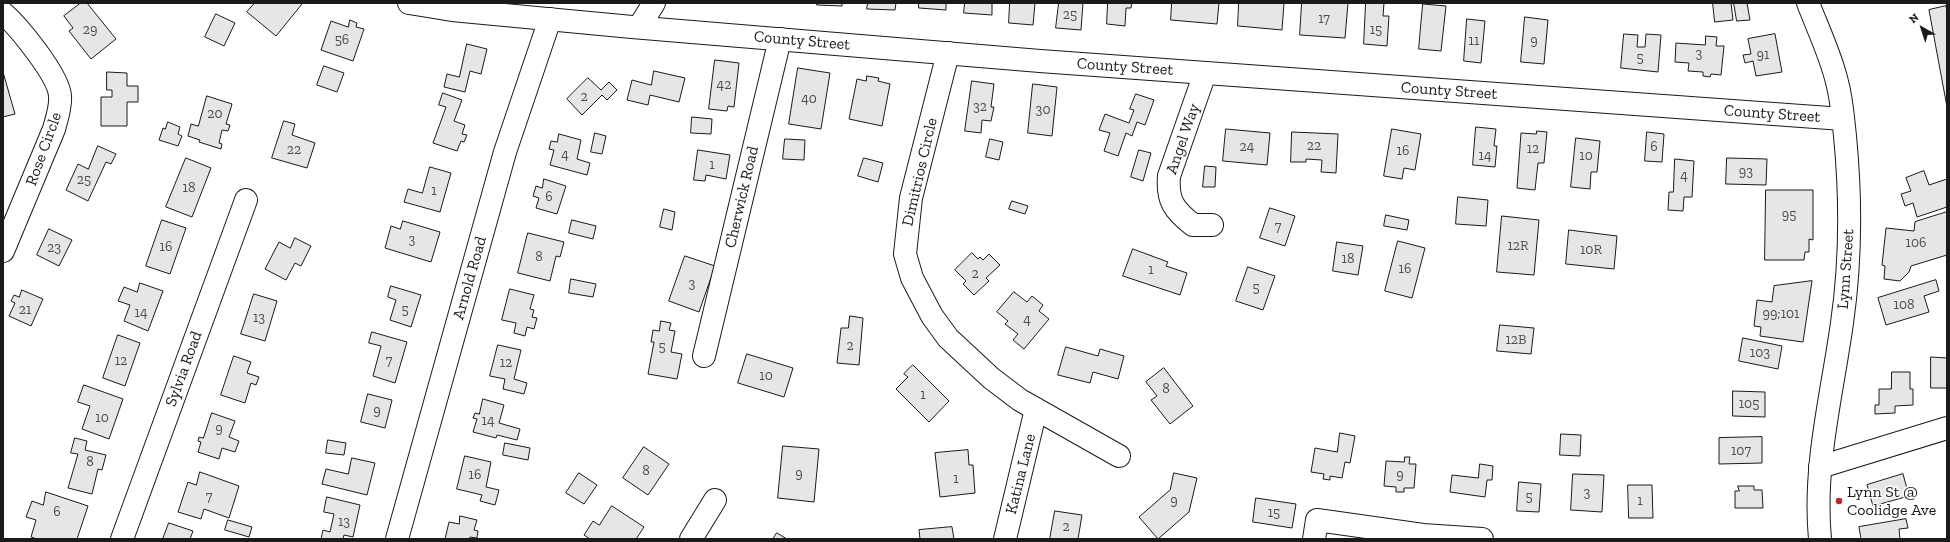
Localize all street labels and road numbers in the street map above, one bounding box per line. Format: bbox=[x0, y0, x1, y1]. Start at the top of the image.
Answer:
street label: County Street bbox=[753, 27, 851, 55]
street label: County Street bbox=[1076, 54, 1174, 80]
street label: County Street bbox=[1400, 78, 1498, 104]
street label: Angel Way bbox=[1162, 101, 1204, 177]
street label: County Street bbox=[1723, 101, 1821, 127]
street label: Rose Circle bbox=[22, 110, 66, 188]
street label: Dimitrios Circle bbox=[898, 116, 942, 228]
street label: Cherwick Road bbox=[721, 144, 763, 250]
street label: Lynn Street bbox=[1834, 228, 1858, 310]
street label: Arnold Road bbox=[449, 234, 491, 322]
street label: Sylvia Road bbox=[162, 329, 206, 409]
street label: Katina Lane bbox=[1002, 432, 1040, 516]

